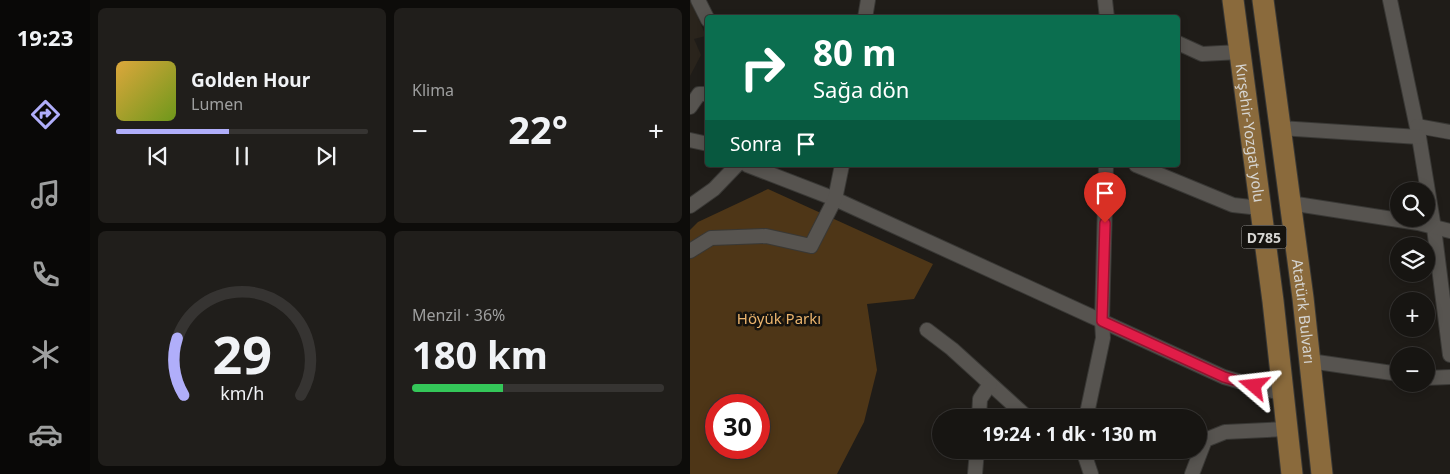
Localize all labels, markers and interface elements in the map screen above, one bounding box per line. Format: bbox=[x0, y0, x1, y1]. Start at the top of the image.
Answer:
text: 19:23 bbox=[17, 22, 73, 52]
text: 80 m bbox=[813, 29, 896, 76]
icon: right bbox=[730, 35, 795, 100]
street label: Kırşehir-Yozgat yolu bbox=[1232, 62, 1270, 203]
text: Golden Hour bbox=[191, 67, 310, 93]
text: Sağa dön bbox=[813, 74, 909, 104]
text: Klima bbox=[412, 79, 454, 101]
text: Lumen bbox=[191, 93, 243, 115]
icon: directions bbox=[28, 97, 63, 132]
text: 22° bbox=[508, 103, 568, 155]
text: − bbox=[412, 111, 428, 149]
text: + bbox=[648, 111, 664, 149]
icon: arrive bbox=[792, 130, 820, 158]
text: Sonra bbox=[730, 131, 782, 157]
icon: previous bbox=[144, 142, 172, 170]
icon: pause bbox=[228, 142, 256, 170]
icon: next bbox=[312, 142, 340, 170]
pin bbox=[1084, 172, 1126, 223]
icon: music bbox=[28, 177, 63, 212]
icon: arrive bbox=[1091, 179, 1119, 207]
map controls bbox=[1390, 182, 1435, 392]
button: search bbox=[1390, 182, 1435, 227]
road number: D785 bbox=[1242, 226, 1286, 248]
button: layers bbox=[1390, 237, 1435, 282]
icon: phone bbox=[28, 257, 63, 292]
street label: Atatürk Bulvarı bbox=[1288, 258, 1320, 365]
button: + bbox=[1390, 292, 1435, 337]
text: Menzil · 36% bbox=[412, 304, 505, 326]
park label: Höyük Parkı bbox=[737, 308, 821, 328]
text: 29 bbox=[212, 318, 272, 389]
text: 180 km bbox=[412, 328, 548, 380]
icon: climate bbox=[28, 337, 63, 372]
button: − bbox=[1390, 347, 1435, 392]
position arrow bbox=[1227, 359, 1279, 411]
text: km/h bbox=[220, 381, 264, 405]
speed limit sign: 30 bbox=[705, 394, 770, 459]
icon: car bbox=[28, 417, 63, 452]
text: 19:24 · 1 dk · 130 m bbox=[982, 421, 1157, 447]

